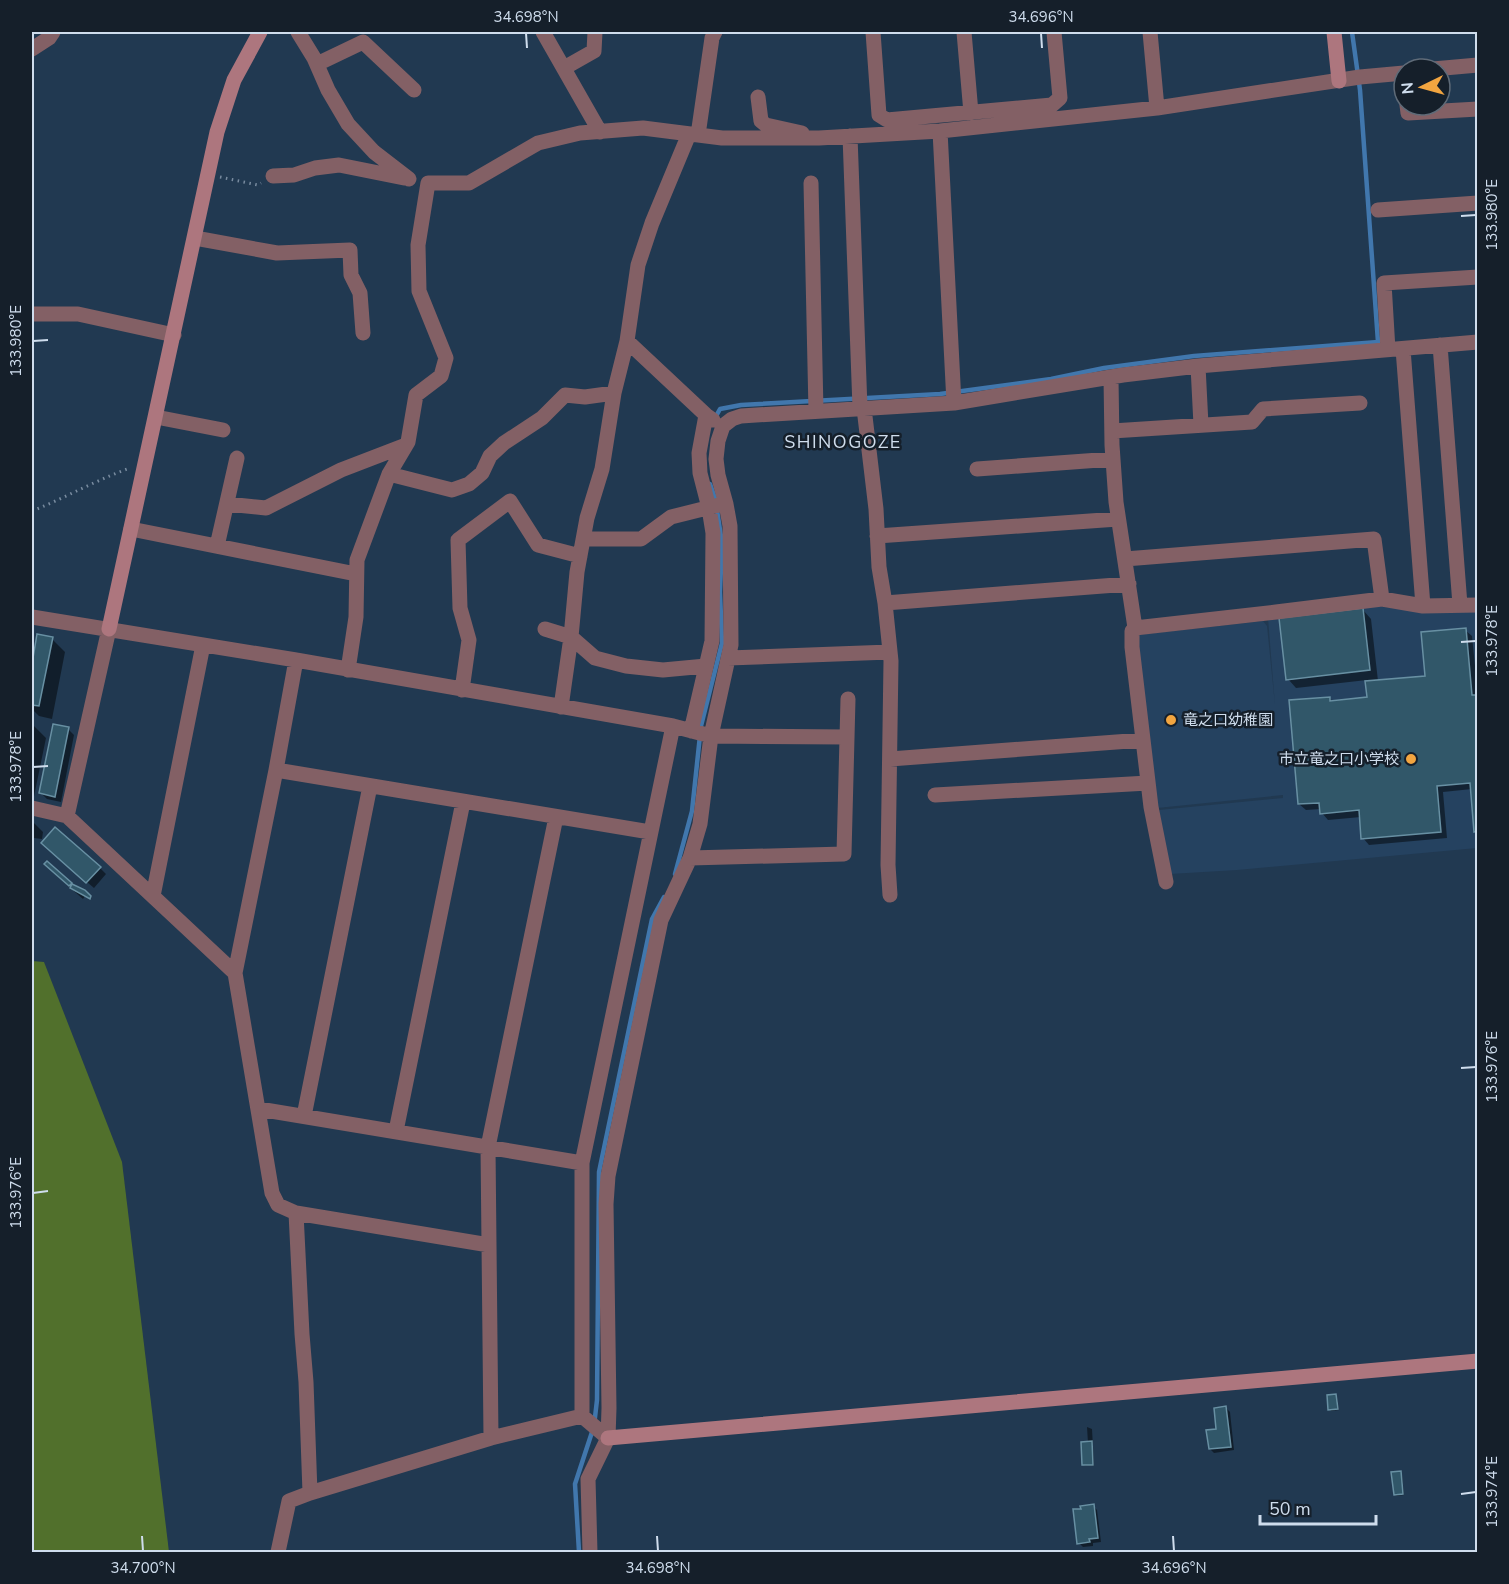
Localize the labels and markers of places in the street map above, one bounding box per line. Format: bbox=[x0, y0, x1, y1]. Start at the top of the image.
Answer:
place label: 竜之口幼稚園 bbox=[1183, 710, 1273, 730]
marker: 竜之口幼稚園 bbox=[1164, 713, 1178, 727]
place label: 市立竜之口小学校 bbox=[1279, 749, 1399, 769]
marker: 市立竜之口小学校 bbox=[1404, 752, 1418, 766]

